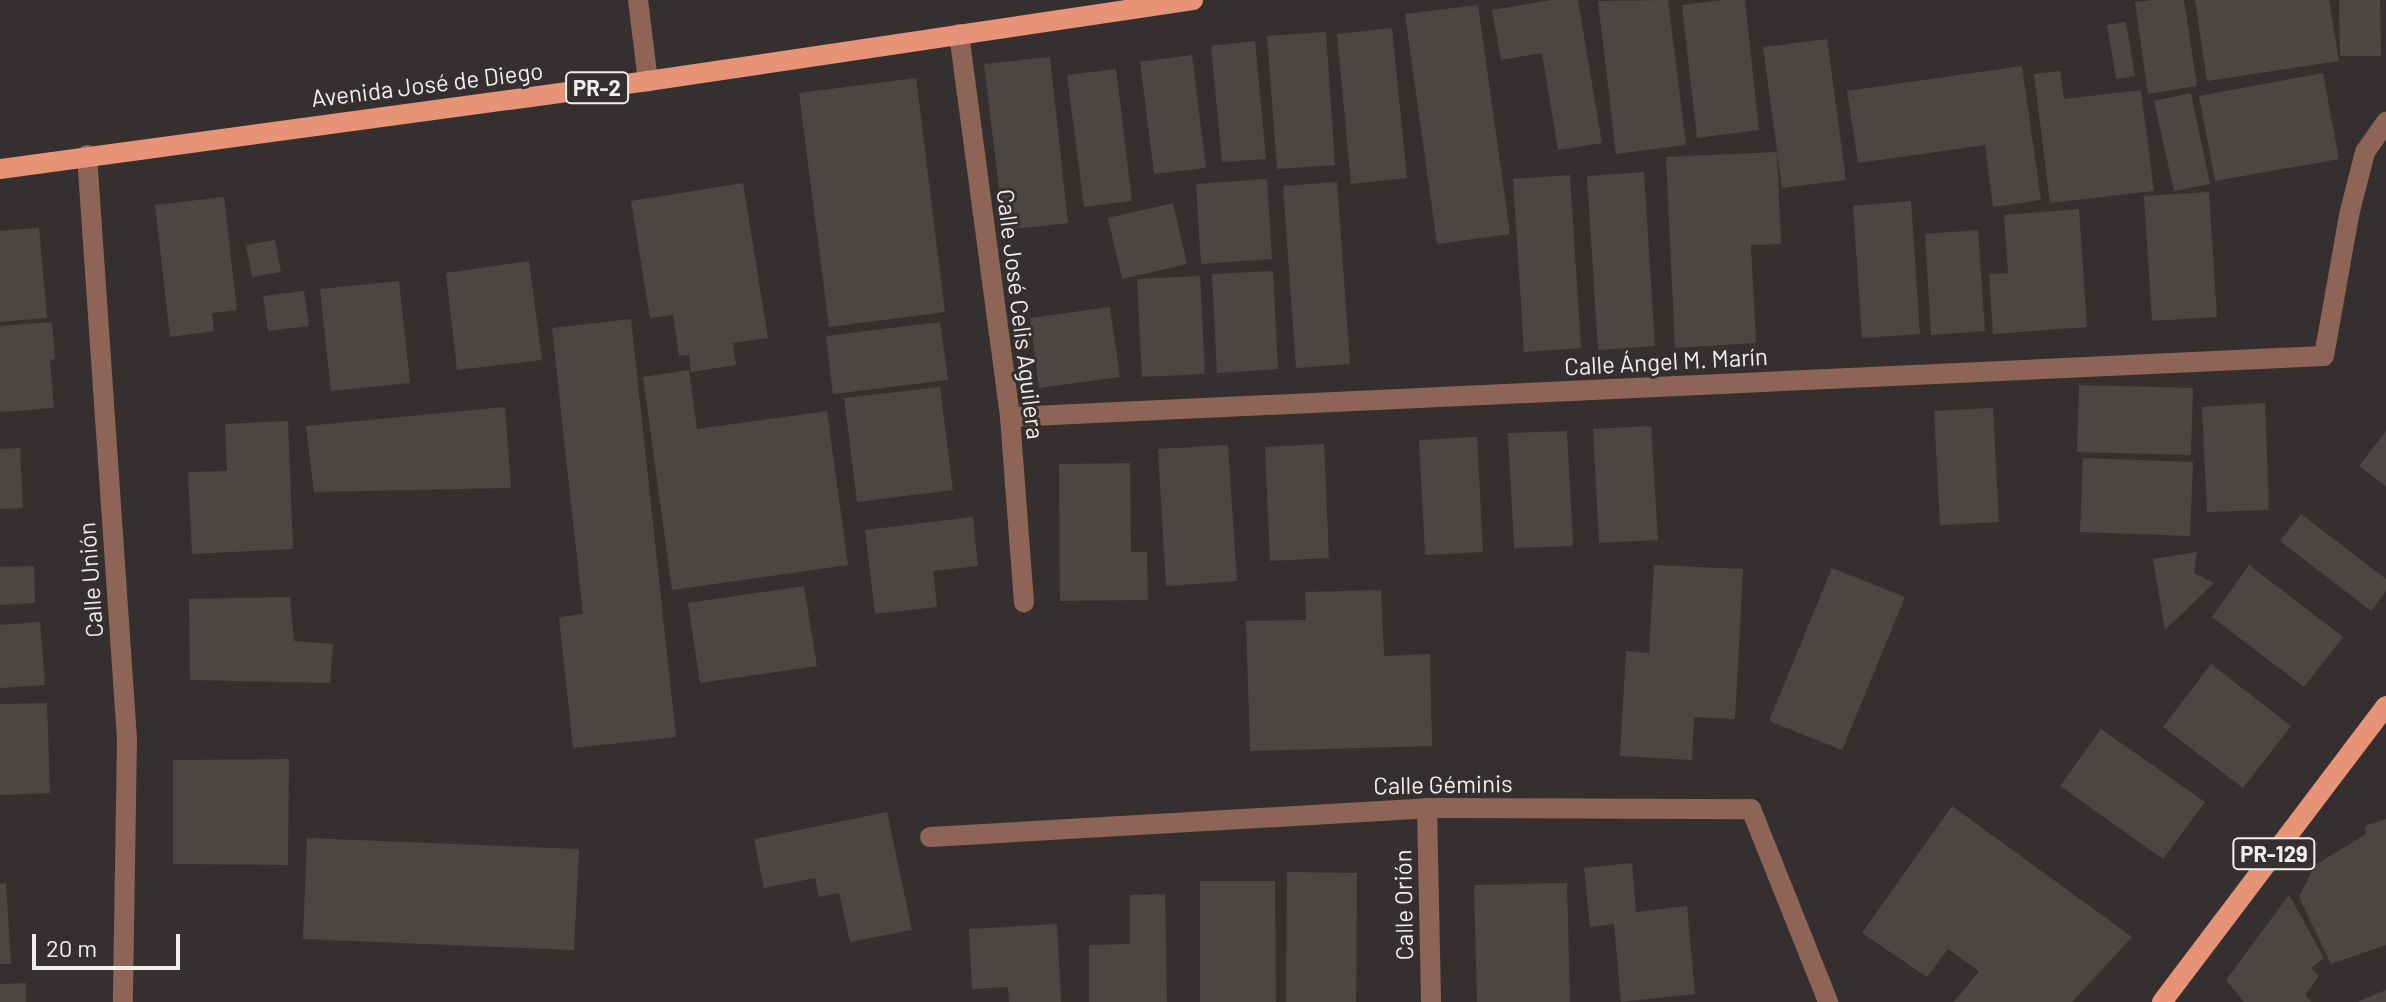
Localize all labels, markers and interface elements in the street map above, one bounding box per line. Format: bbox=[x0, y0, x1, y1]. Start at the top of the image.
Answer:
street label: Avenida José de Diego bbox=[309, 55, 545, 113]
road number: PR-2 bbox=[565, 70, 629, 106]
street label: Calle José Celis Aguilera bbox=[991, 187, 1051, 441]
street label: Calle Ángel M. Marín bbox=[1564, 341, 1768, 381]
street label: Calle Unión bbox=[72, 521, 108, 639]
street label: Calle Géminis bbox=[1373, 768, 1513, 800]
road number: PR-129 bbox=[2232, 836, 2316, 872]
street label: Calle Orión bbox=[1388, 849, 1418, 961]
scale bar bbox=[36, 918, 184, 968]
text: 20 m bbox=[46, 933, 97, 962]

